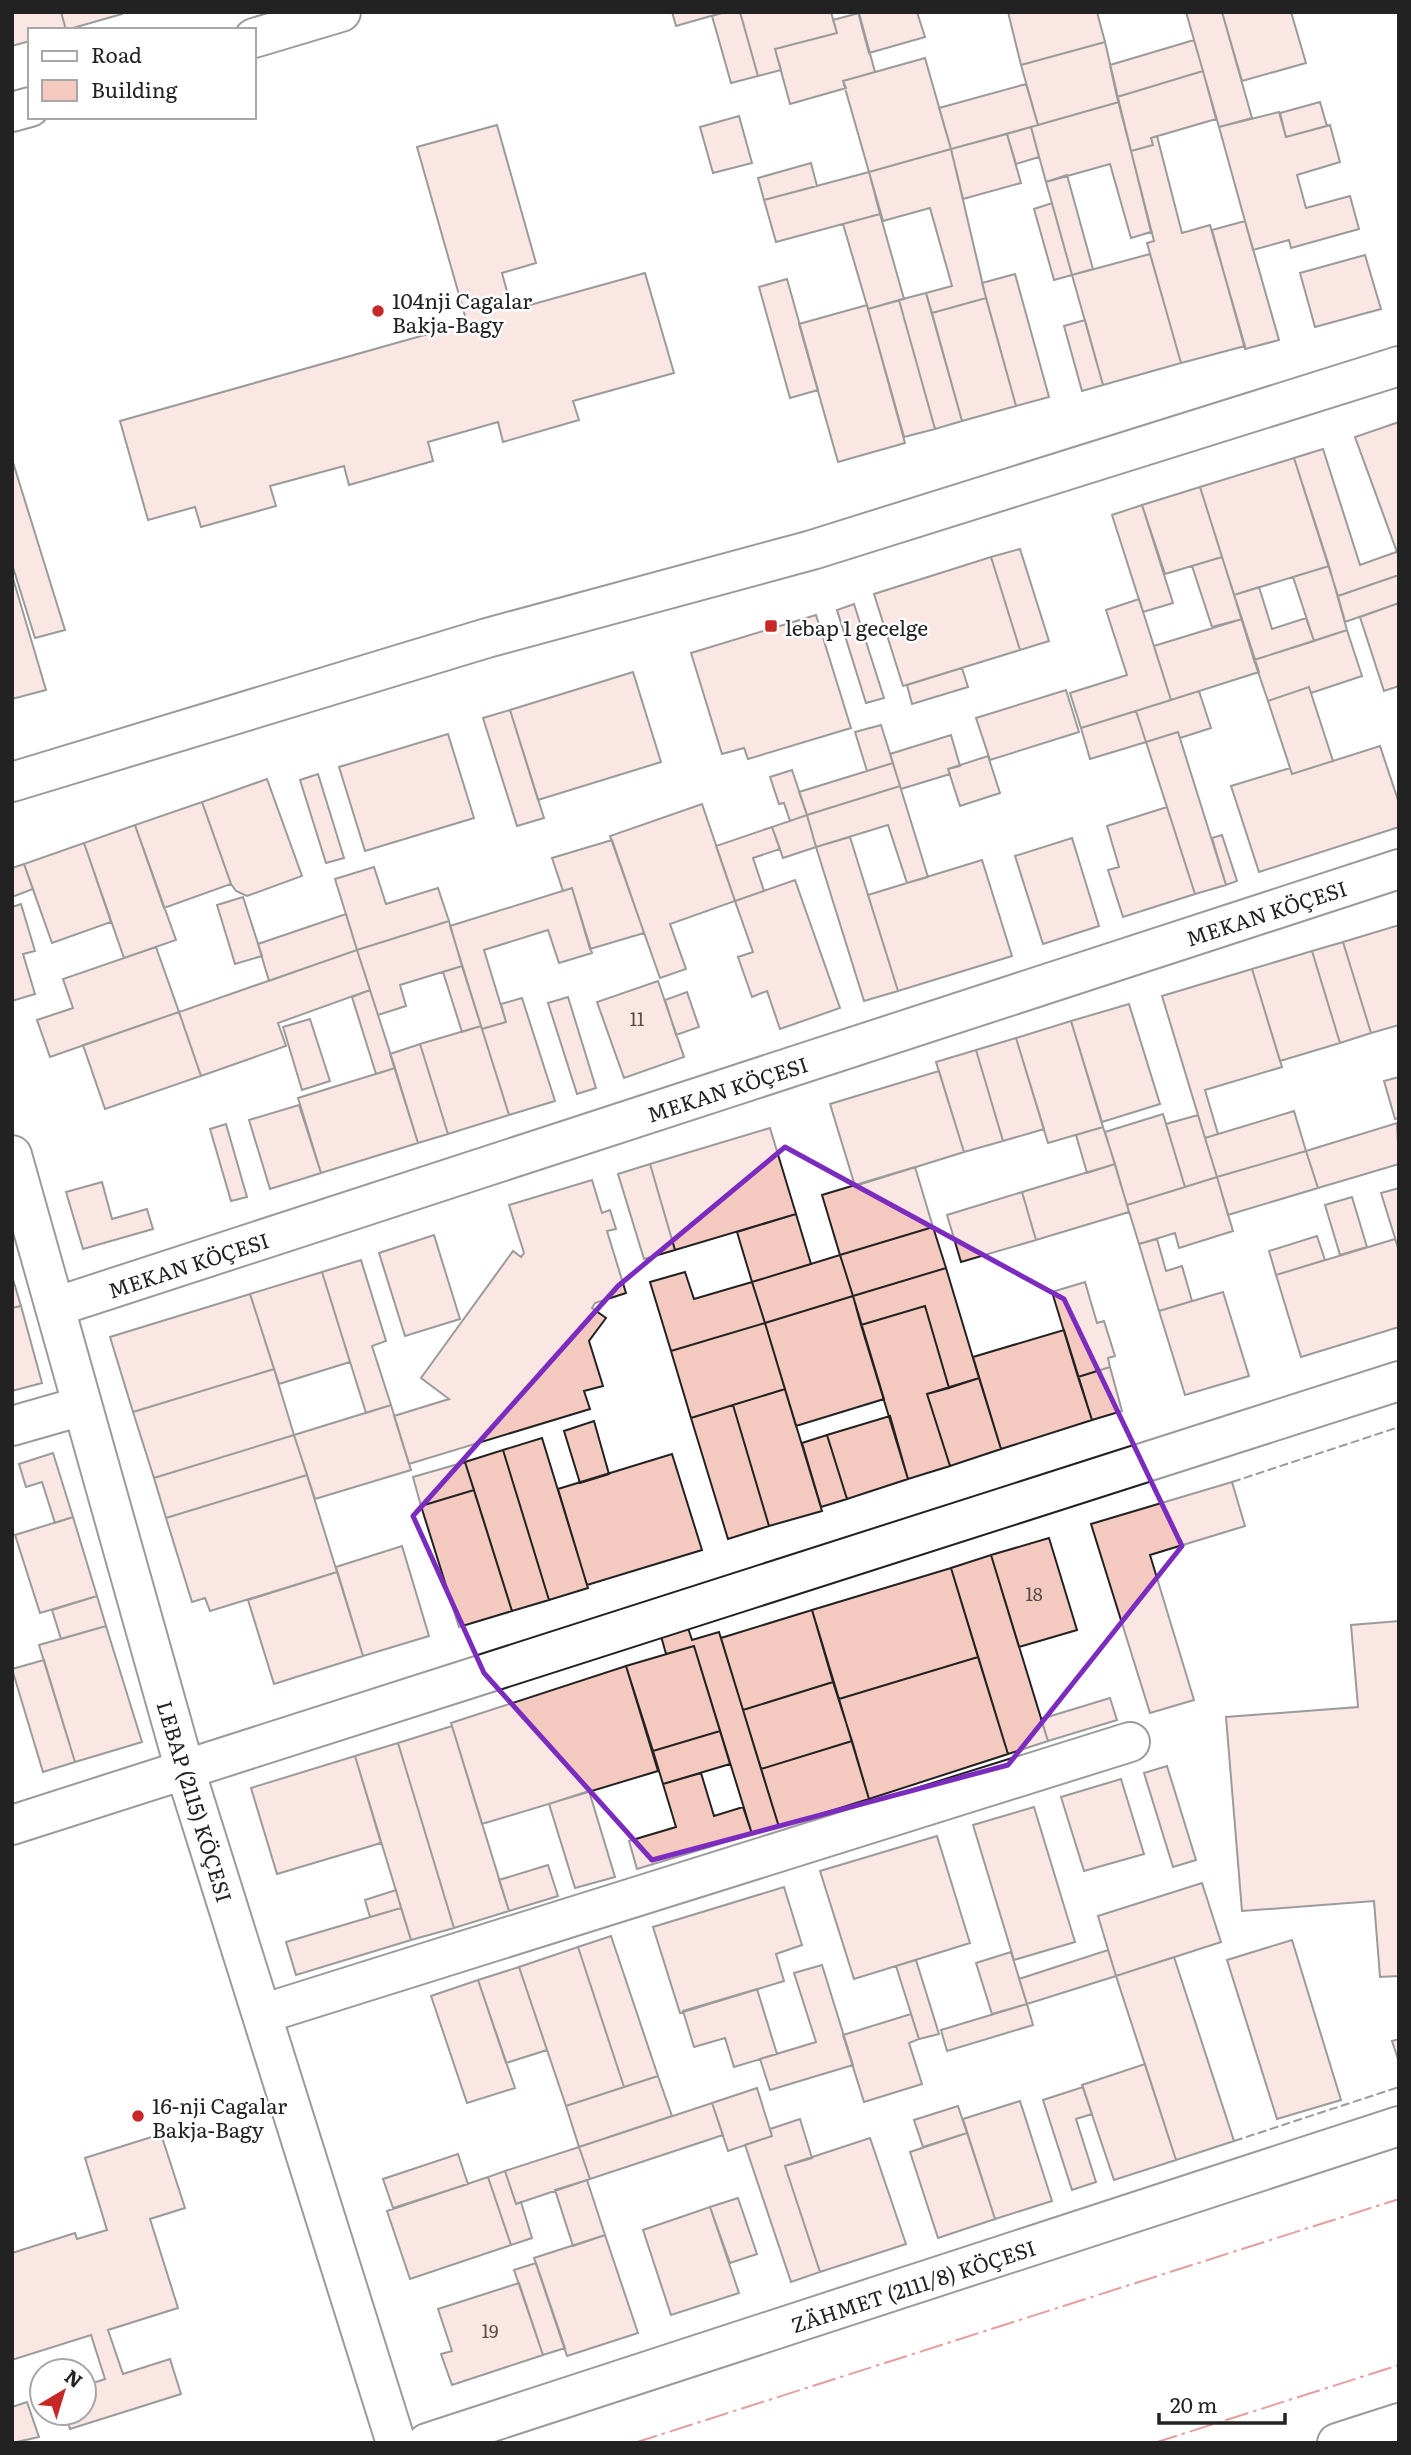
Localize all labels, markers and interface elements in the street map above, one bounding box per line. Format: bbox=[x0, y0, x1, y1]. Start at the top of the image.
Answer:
legend bbox=[28, 28, 256, 119]
text: Road bbox=[91, 38, 142, 69]
text: Building bbox=[91, 73, 178, 104]
place label: 104nji Cagalar Bakja-Bagy bbox=[392, 284, 532, 339]
marker: 104nji Cagalar Bakja-Bagy bbox=[370, 303, 386, 319]
place label: lebap 1 gecelge bbox=[785, 611, 928, 642]
marker: lebap 1 gecelge bbox=[763, 618, 779, 634]
street label: MEKAN KÖÇESI bbox=[1182, 871, 1350, 953]
house number: 11 bbox=[630, 1005, 644, 1032]
street label: MEKAN KÖÇESI bbox=[643, 1047, 811, 1129]
street label: MEKAN KÖÇESI bbox=[104, 1223, 272, 1305]
house number: 18 bbox=[1025, 1580, 1043, 1607]
street label: LEBAP (2115) KÖÇESI bbox=[151, 1696, 241, 1906]
place label: 16-nji Cagalar Bakja-Bagy bbox=[152, 2089, 287, 2144]
marker: 16-nji Cagalar Bakja-Bagy bbox=[130, 2108, 146, 2124]
street label: ZÄHMET (2111/8) KÖÇESI bbox=[787, 2231, 1039, 2339]
house number: 19 bbox=[482, 2317, 498, 2344]
north arrow bbox=[28, 2357, 98, 2427]
text: N bbox=[59, 2362, 89, 2394]
scale bar bbox=[1159, 2382, 1285, 2426]
text: 20 m bbox=[1170, 2388, 1217, 2419]

